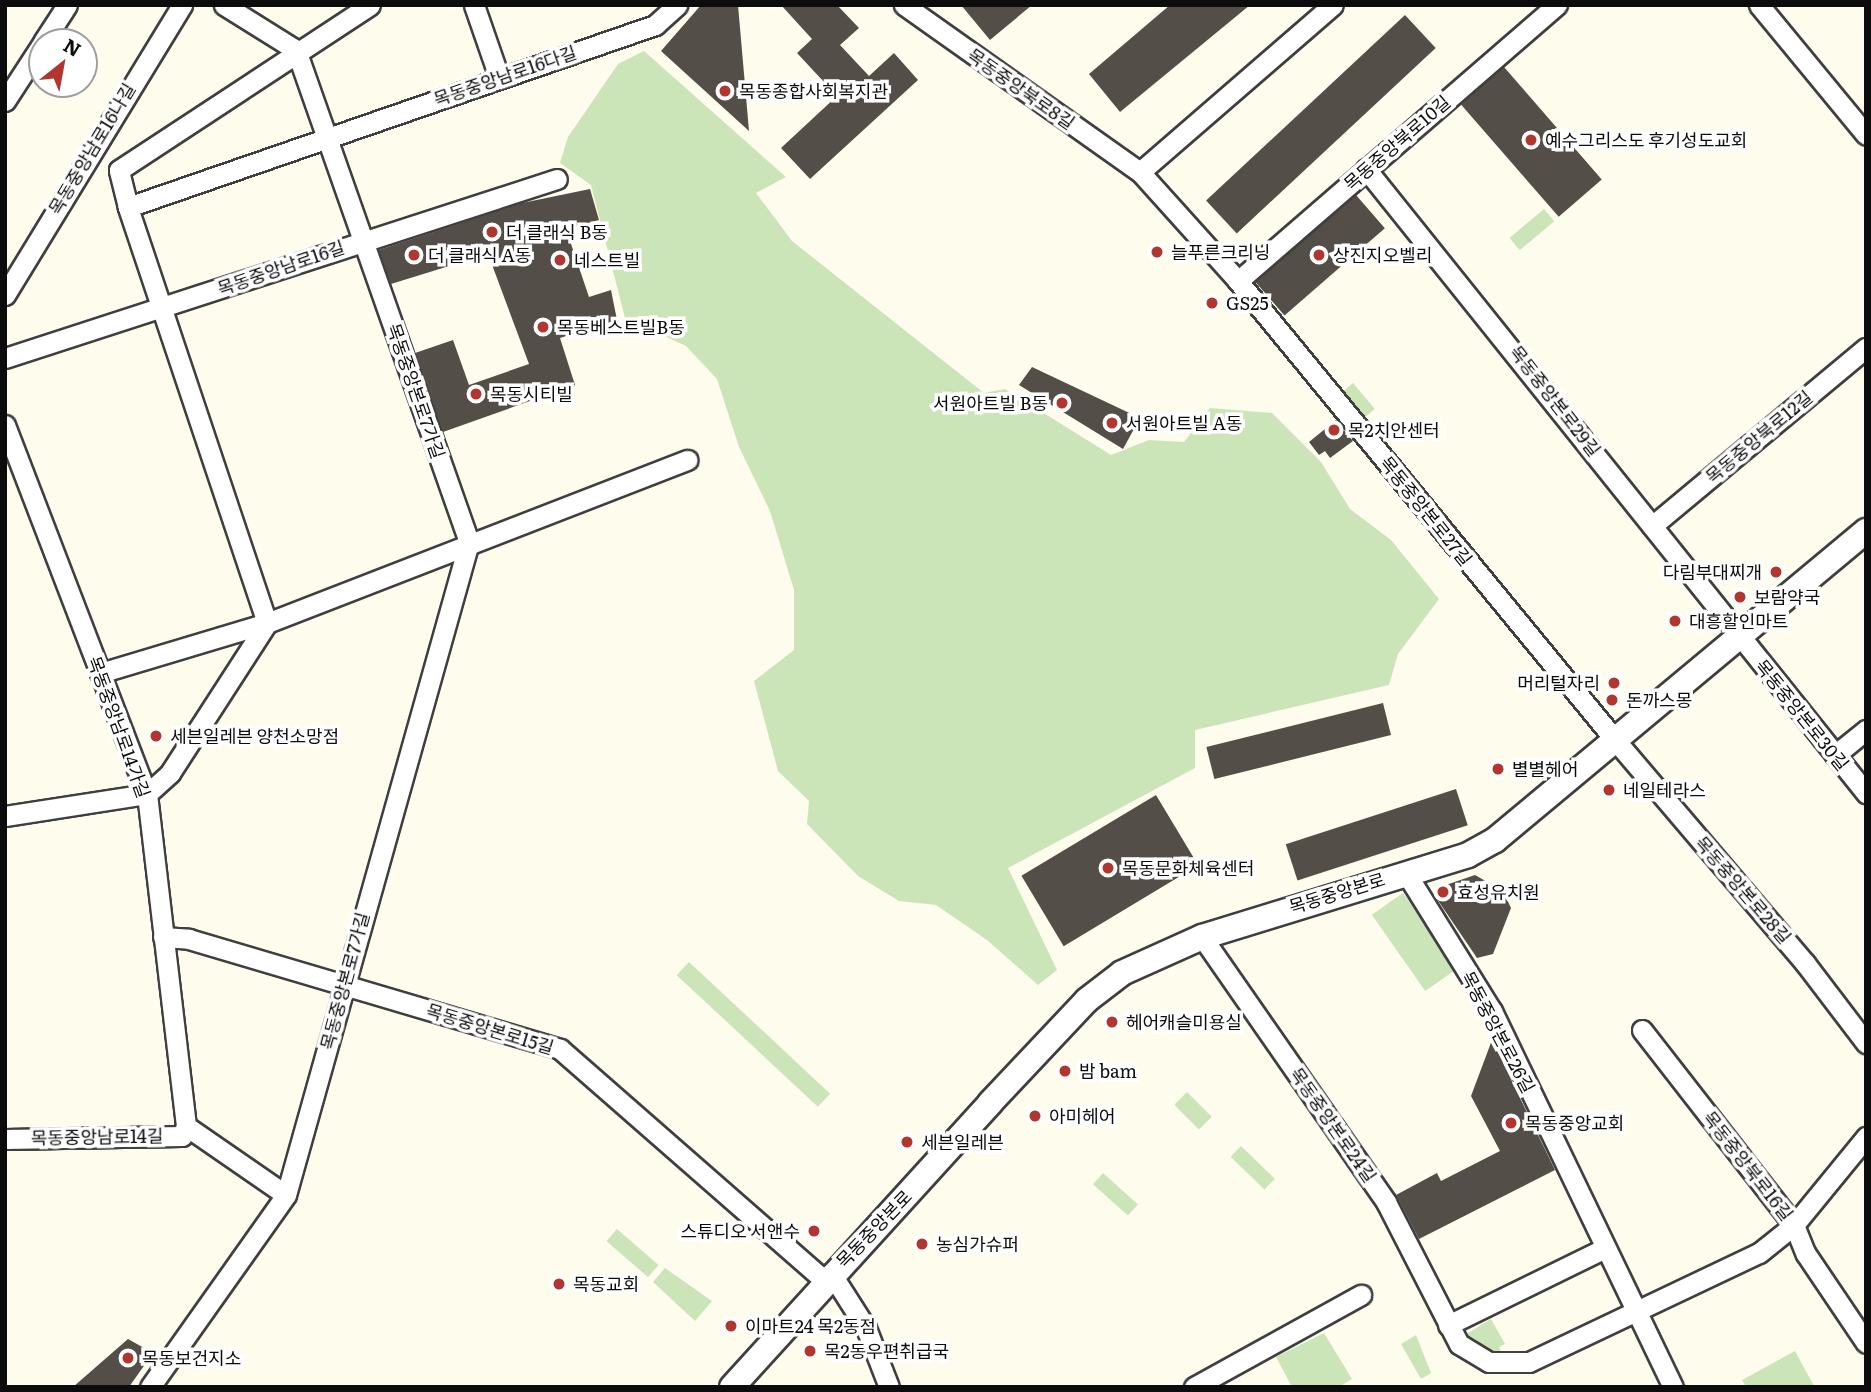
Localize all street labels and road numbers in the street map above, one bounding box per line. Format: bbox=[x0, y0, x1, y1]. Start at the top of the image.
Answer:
street label: 목동중앙남로16다길 bbox=[431, 41, 579, 111]
street label: 목동중앙북로8길 bbox=[963, 44, 1079, 134]
street label: 목동중앙남로16나길 bbox=[44, 79, 140, 219]
street label: 목동중앙북로10길 bbox=[1339, 91, 1455, 195]
street label: 목동중앙남로16길 bbox=[215, 236, 347, 300]
street label: 목동중앙본로7가길 bbox=[383, 321, 449, 461]
street label: 목동중앙본로29길 bbox=[1505, 341, 1605, 461]
street label: 목동중앙북로12길 bbox=[1701, 386, 1817, 488]
street label: 목동중앙본로27길 bbox=[1375, 452, 1477, 570]
street label: 목동중앙남로14가길 bbox=[83, 653, 155, 801]
street label: 목동중앙본로30길 bbox=[1751, 655, 1853, 775]
street label: 목동중앙본로28길 bbox=[1691, 832, 1795, 948]
street label: 목동중앙본로 bbox=[1286, 868, 1388, 918]
street label: 목동중앙본로7가길 bbox=[316, 910, 374, 1052]
street label: 목동중앙본로26길 bbox=[1457, 967, 1539, 1097]
street label: 목동중앙본로15길 bbox=[424, 999, 556, 1059]
street label: 목동중앙본로24길 bbox=[1285, 1064, 1381, 1186]
street label: 목동중앙북로16길 bbox=[1699, 1107, 1797, 1225]
street label: 목동중앙남로14길 bbox=[31, 1125, 163, 1149]
street label: 목동중앙본로 bbox=[832, 1186, 916, 1272]

